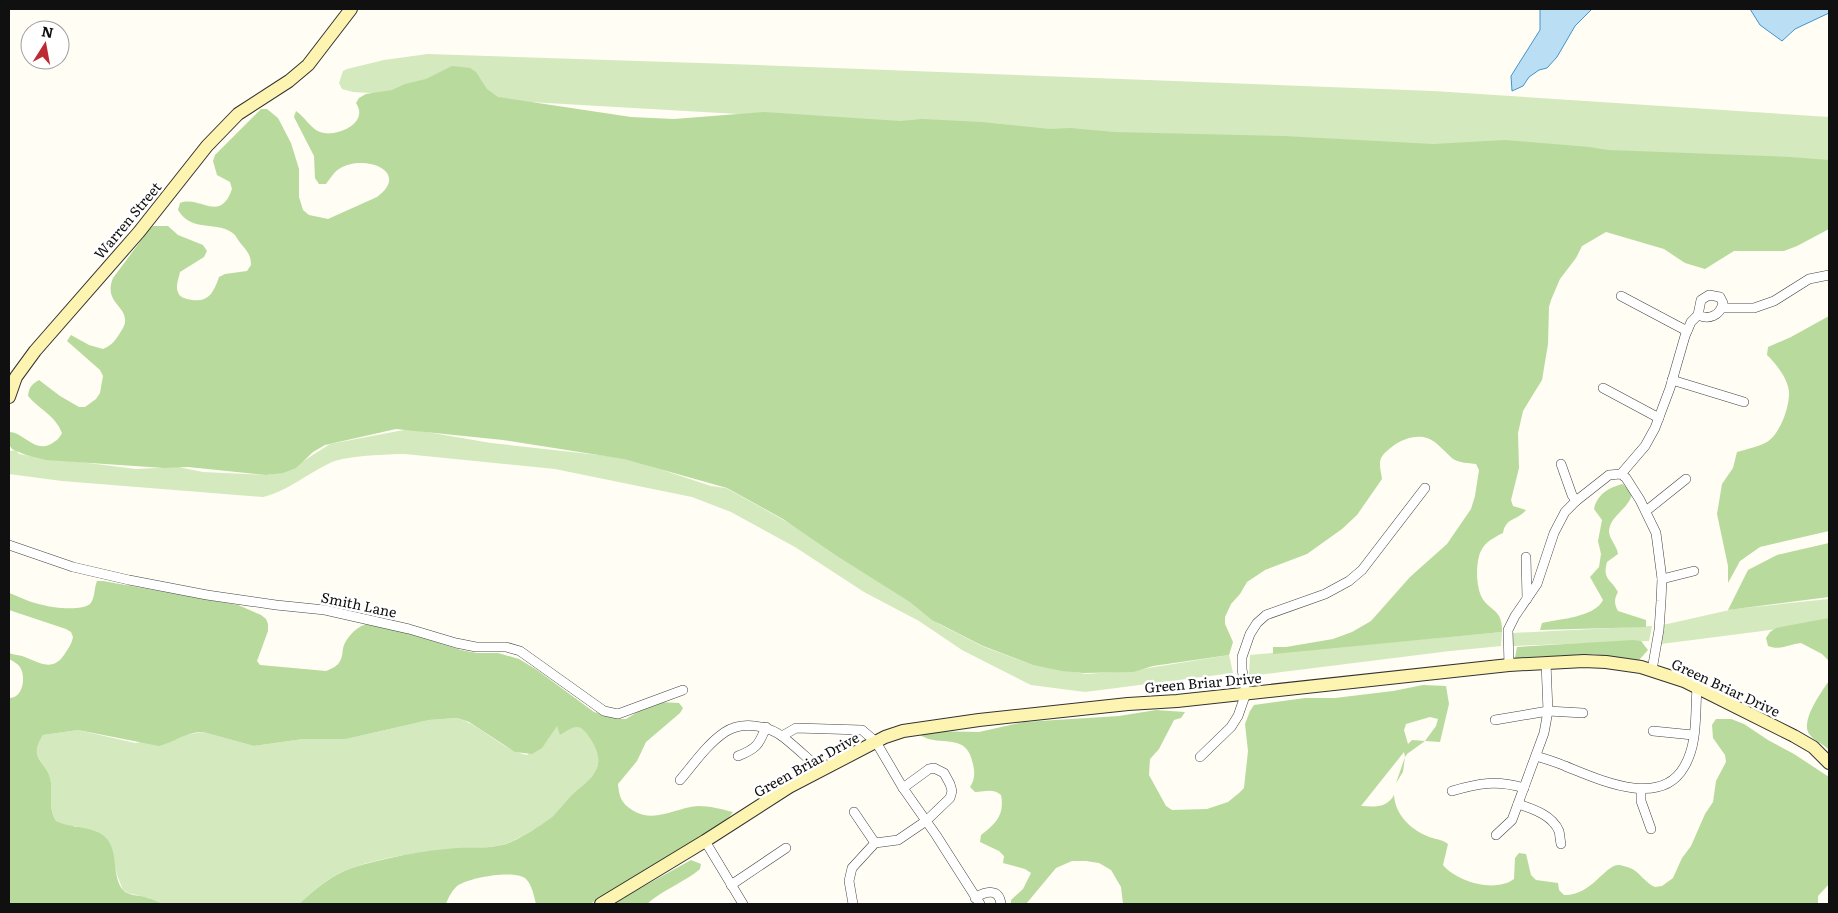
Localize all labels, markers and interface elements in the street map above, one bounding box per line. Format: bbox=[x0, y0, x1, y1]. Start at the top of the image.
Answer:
north arrow bbox=[20, 20, 70, 70]
text: N bbox=[40, 20, 56, 42]
street label: Warren Street bbox=[89, 177, 165, 263]
street label: Smith Lane bbox=[319, 586, 399, 622]
street label: Green Briar Drive bbox=[1668, 653, 1784, 721]
street label: Green Briar Drive bbox=[1144, 667, 1262, 697]
street label: Green Briar Drive bbox=[750, 727, 862, 801]

